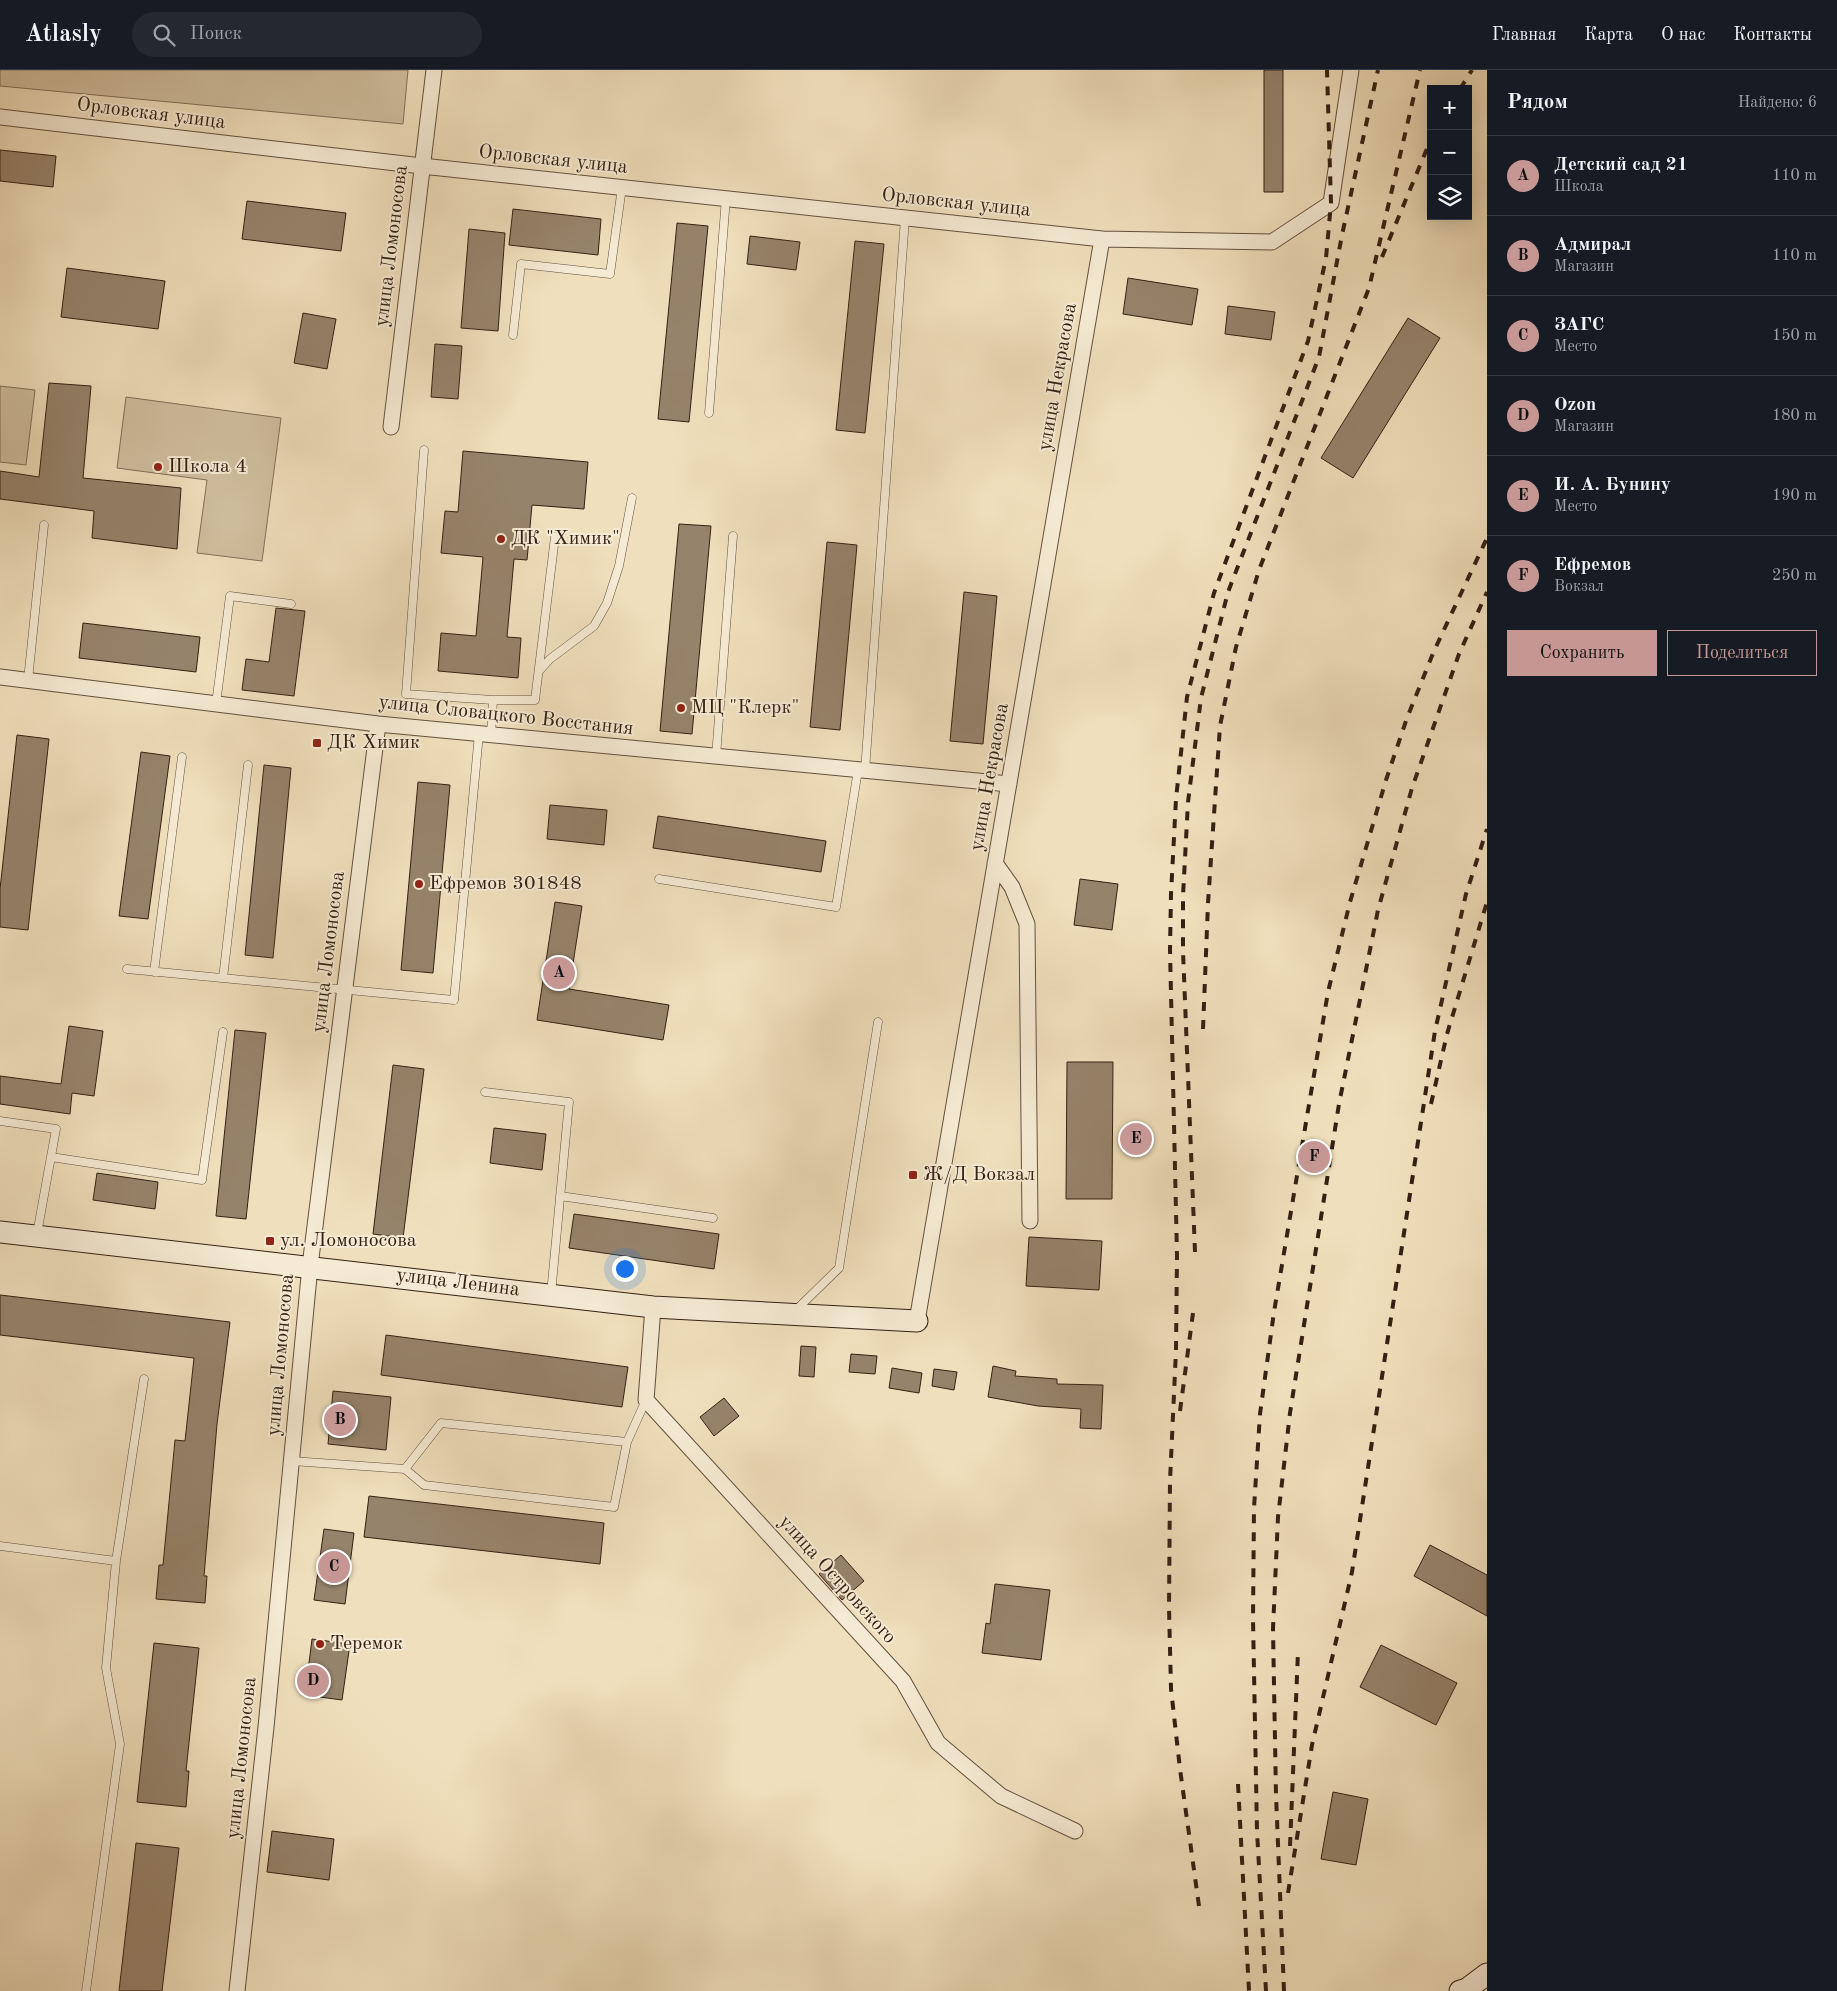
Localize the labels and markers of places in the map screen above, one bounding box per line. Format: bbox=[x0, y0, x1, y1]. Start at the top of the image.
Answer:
place label: Школа 4 bbox=[168, 457, 247, 477]
marker: Школа 4 bbox=[152, 461, 164, 473]
place label: ДК "Химик" bbox=[511, 529, 620, 549]
marker: ДК "Химик" bbox=[495, 533, 507, 545]
place label: МЦ "Клерк" bbox=[691, 698, 799, 718]
marker: МЦ "Клерк" bbox=[675, 702, 687, 714]
place label: ДК Химик bbox=[327, 733, 420, 753]
marker: ДК Химик bbox=[311, 737, 323, 749]
place label: Ефремов 301848 bbox=[429, 874, 582, 894]
marker: Ефремов 301848 bbox=[413, 878, 425, 890]
pin: A bbox=[543, 954, 575, 992]
pin: E bbox=[1120, 1120, 1152, 1158]
pin: F bbox=[1298, 1138, 1330, 1176]
place label: Ж/Д Вокзал bbox=[923, 1165, 1035, 1185]
marker: Ж/Д Вокзал bbox=[907, 1169, 919, 1181]
place label: ул. Ломоносова bbox=[280, 1231, 417, 1251]
marker: ул. Ломоносова bbox=[264, 1235, 276, 1247]
pin: B bbox=[324, 1401, 356, 1439]
pin: C bbox=[318, 1548, 350, 1586]
place label: Теремок bbox=[330, 1634, 403, 1654]
marker: Теремок bbox=[314, 1638, 326, 1650]
pin: D bbox=[297, 1662, 329, 1700]

